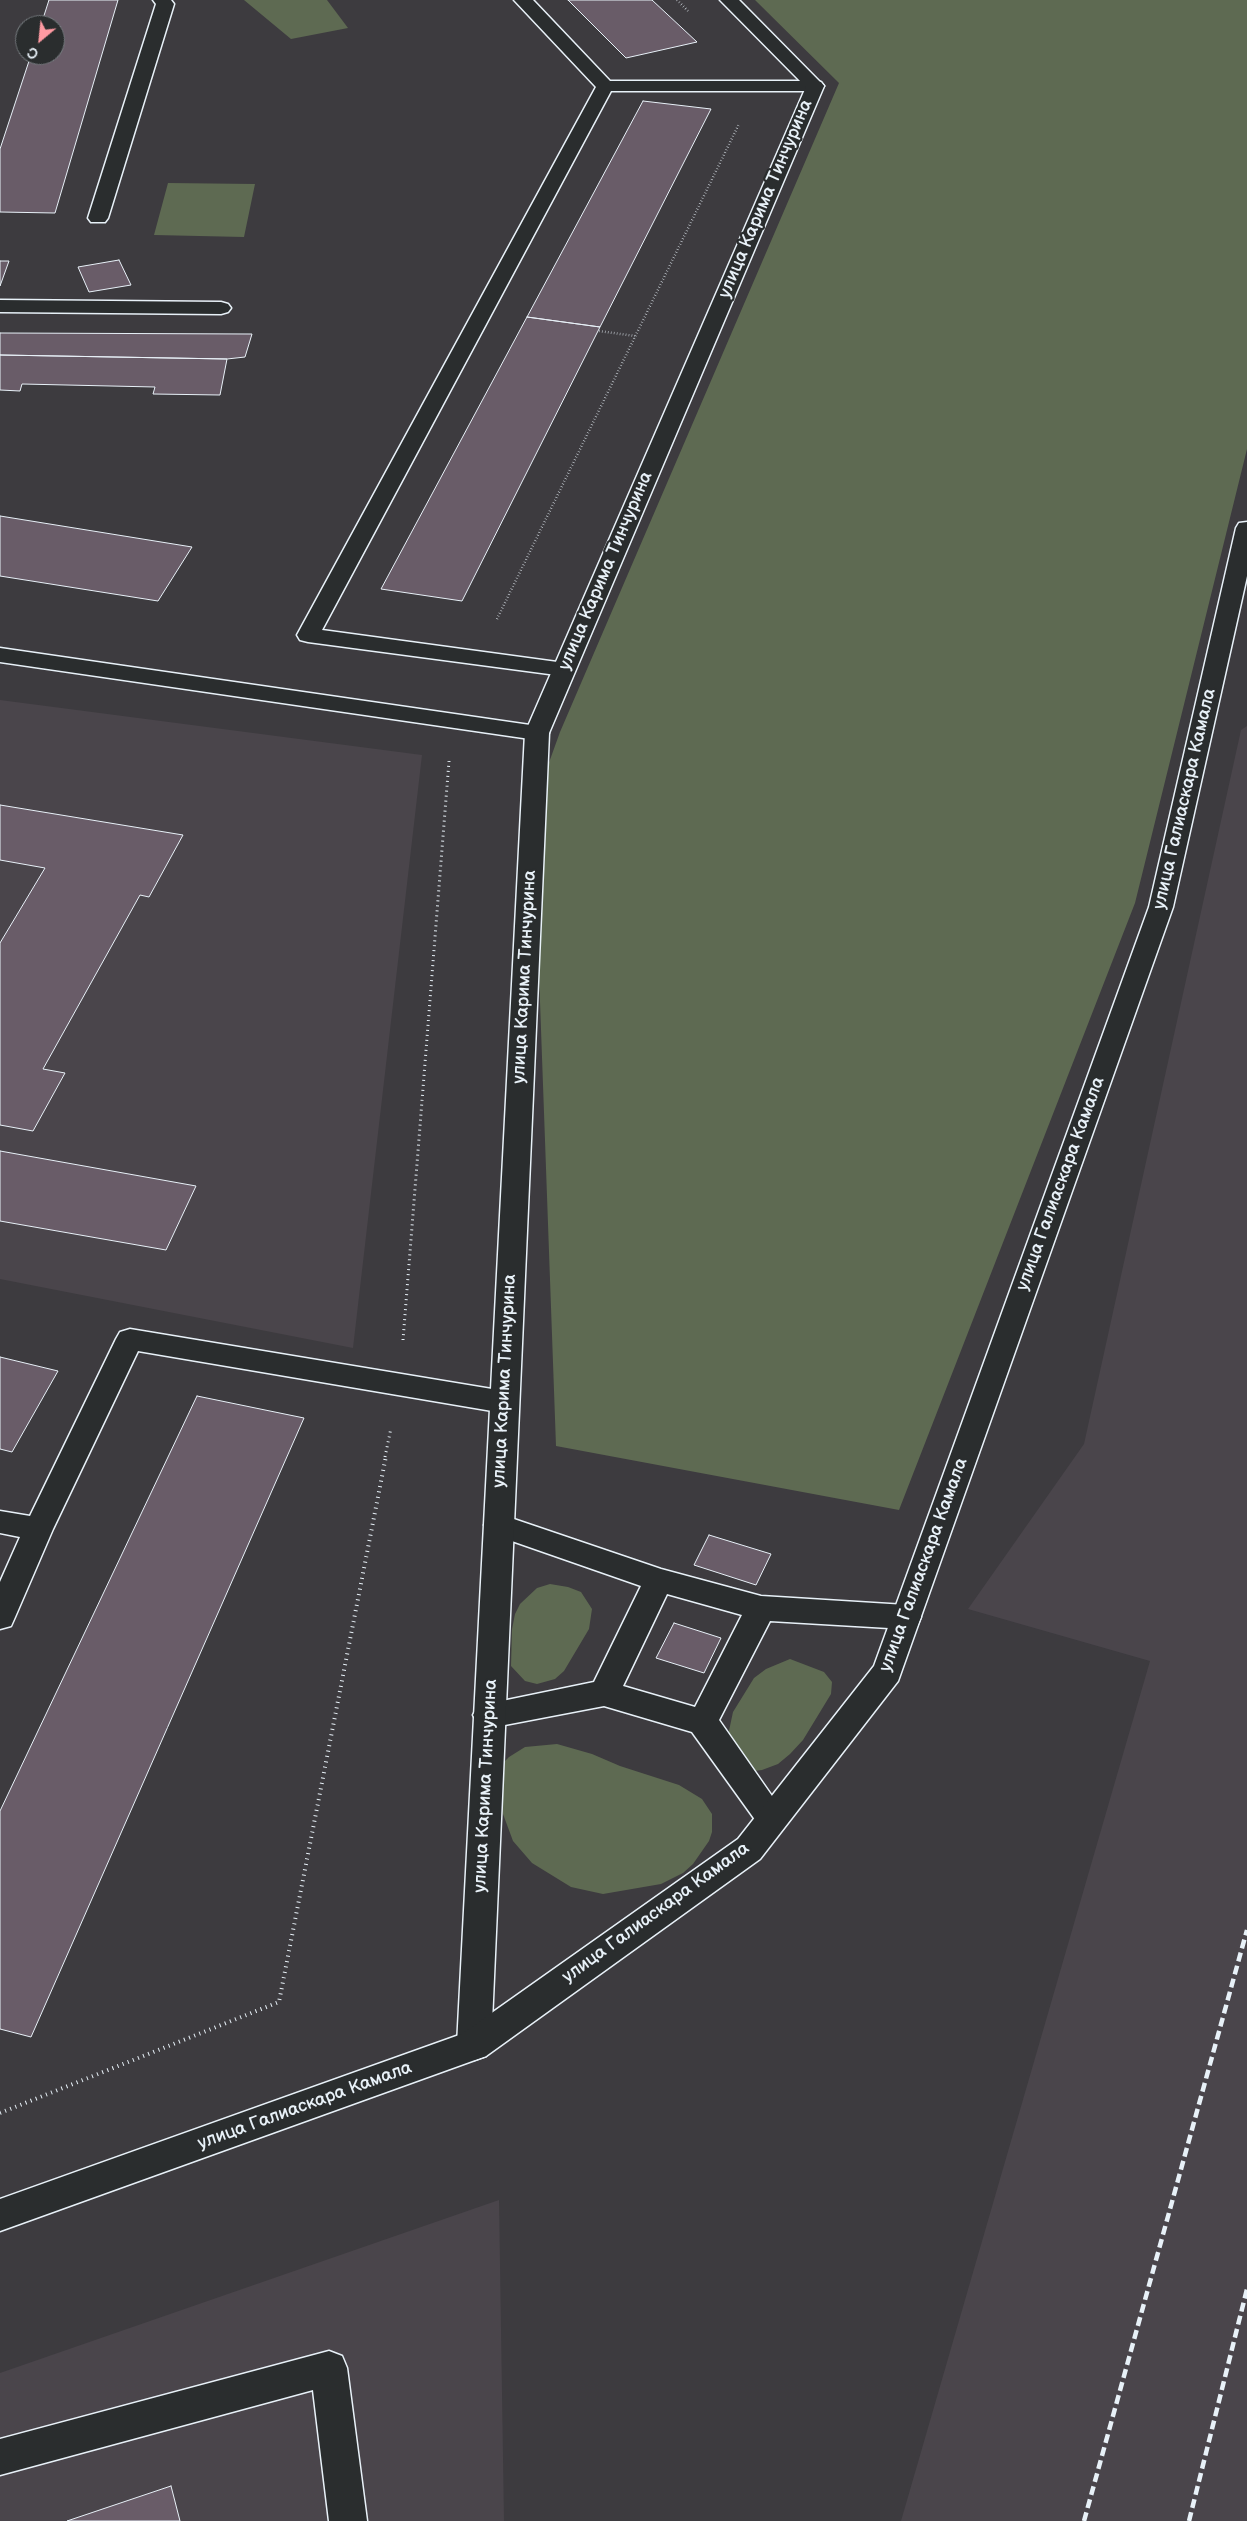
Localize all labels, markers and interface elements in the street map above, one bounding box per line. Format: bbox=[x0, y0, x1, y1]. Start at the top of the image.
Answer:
north arrow bbox=[15, 15, 65, 65]
text: С bbox=[25, 43, 41, 63]
street label: улица Карима Тинчурина bbox=[714, 96, 818, 302]
street label: улица Карима Тинчурина bbox=[554, 468, 658, 674]
street label: улица Галиаскара Камала bbox=[1149, 686, 1221, 912]
street label: улица Карима Тинчурина bbox=[509, 870, 541, 1084]
street label: улица Галиаскара Камала bbox=[1012, 1074, 1110, 1294]
street label: улица Карима Тинчурина bbox=[489, 1274, 521, 1488]
street label: улица Галиаскара Камала bbox=[875, 1455, 973, 1675]
street label: улица Карима Тинчурина bbox=[470, 1679, 502, 1893]
street label: улица Галиаскара Камала bbox=[558, 1838, 754, 1988]
street label: улица Галиаскара Камала bbox=[195, 2057, 415, 2155]

